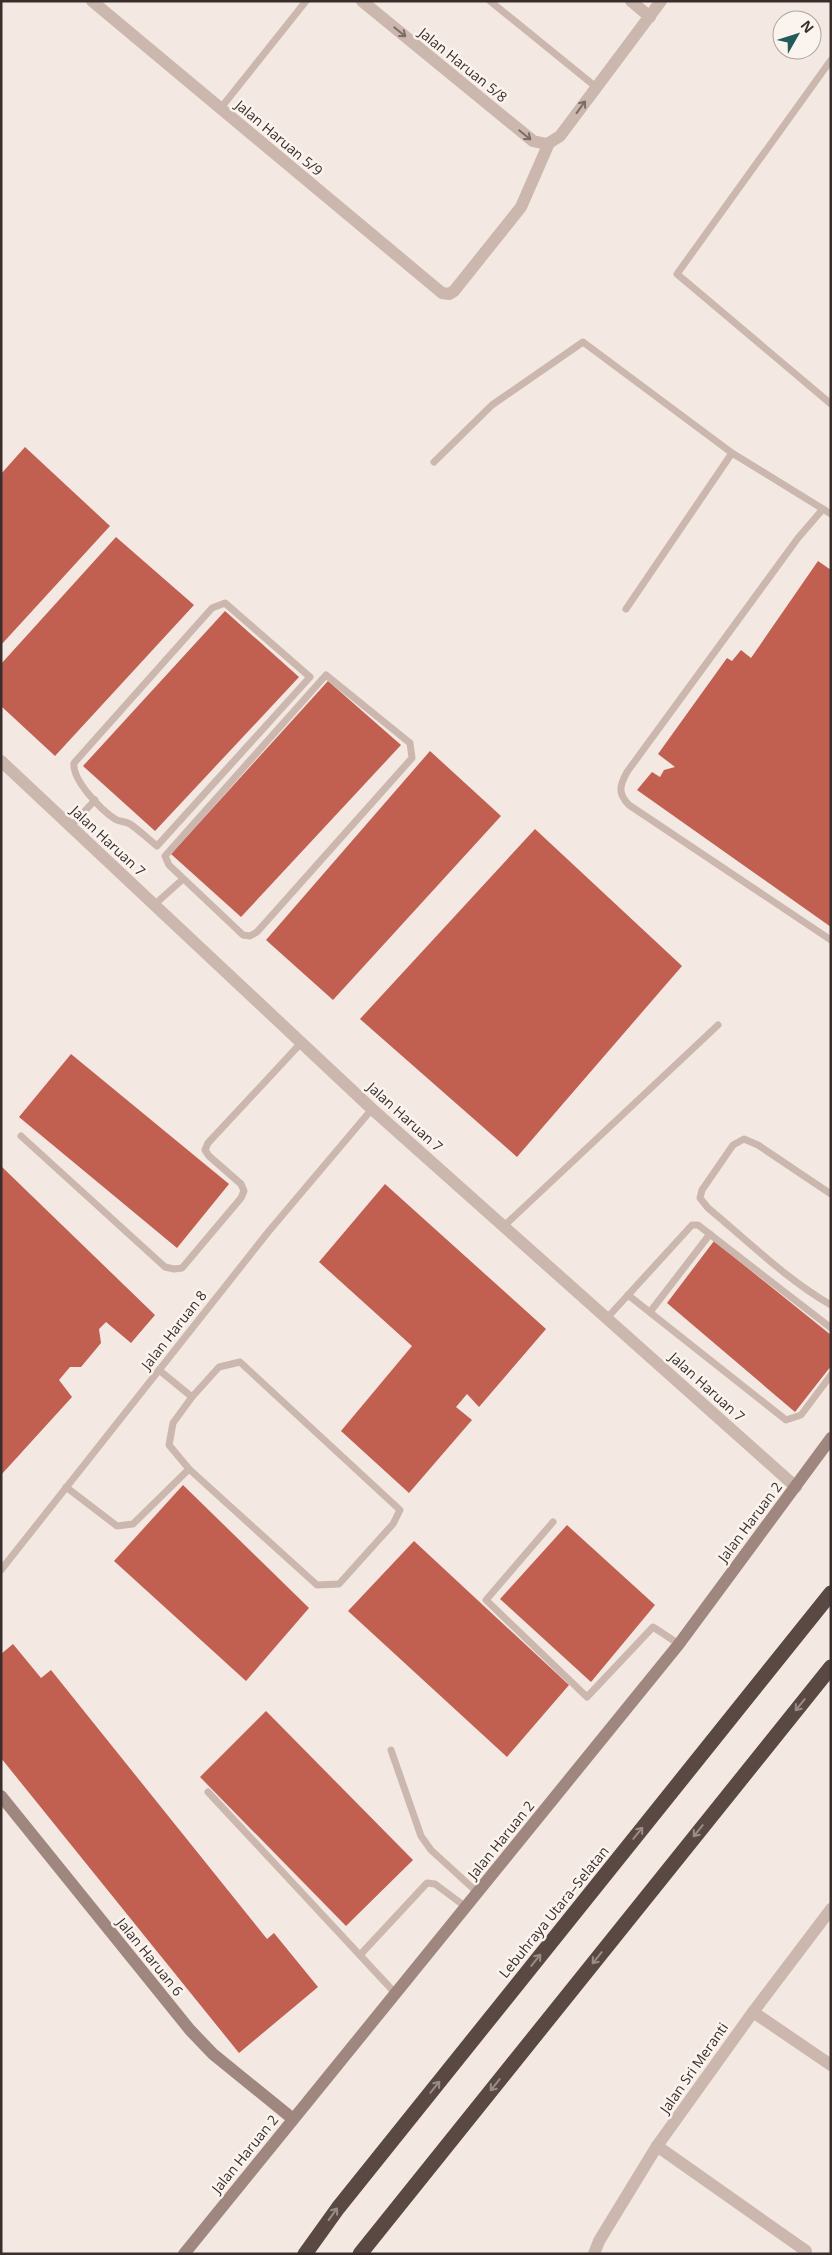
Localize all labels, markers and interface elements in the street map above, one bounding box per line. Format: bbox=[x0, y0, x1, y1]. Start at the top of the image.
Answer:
north arrow bbox=[772, 10, 822, 60]
text: N bbox=[797, 16, 818, 37]
street label: Jalan Haruan 5/8 bbox=[414, 22, 512, 106]
one-way arrow bbox=[393, 27, 406, 38]
street label: Jalan Haruan 5/9 bbox=[230, 94, 327, 180]
one-way arrow bbox=[576, 100, 586, 114]
one-way arrow bbox=[519, 129, 532, 141]
street label: Jalan Haruan 7 bbox=[65, 800, 150, 880]
street label: Jalan Haruan 7 bbox=[362, 1076, 447, 1156]
street label: Jalan Haruan 8 bbox=[135, 1286, 210, 1375]
street label: Jalan Haruan 7 bbox=[664, 1346, 749, 1426]
street label: Jalan Haruan 2 bbox=[712, 1478, 786, 1567]
one-way arrow bbox=[795, 1698, 806, 1711]
street label: Jalan Haruan 2 bbox=[462, 1797, 538, 1884]
one-way arrow bbox=[693, 1825, 704, 1838]
one-way arrow bbox=[632, 1827, 643, 1840]
street label: Lebuhraya Utara–Selatan bbox=[494, 1842, 613, 1982]
street label: Jalan Haruan 6 bbox=[112, 1912, 188, 2000]
one-way arrow bbox=[591, 1951, 602, 1964]
one-way arrow bbox=[531, 1954, 542, 1967]
street label: Jalan Sri Meranti bbox=[654, 2019, 732, 2119]
one-way arrow bbox=[489, 2078, 500, 2091]
one-way arrow bbox=[429, 2081, 440, 2094]
street label: Jalan Haruan 2 bbox=[206, 2111, 282, 2198]
one-way arrow bbox=[328, 2208, 339, 2221]

